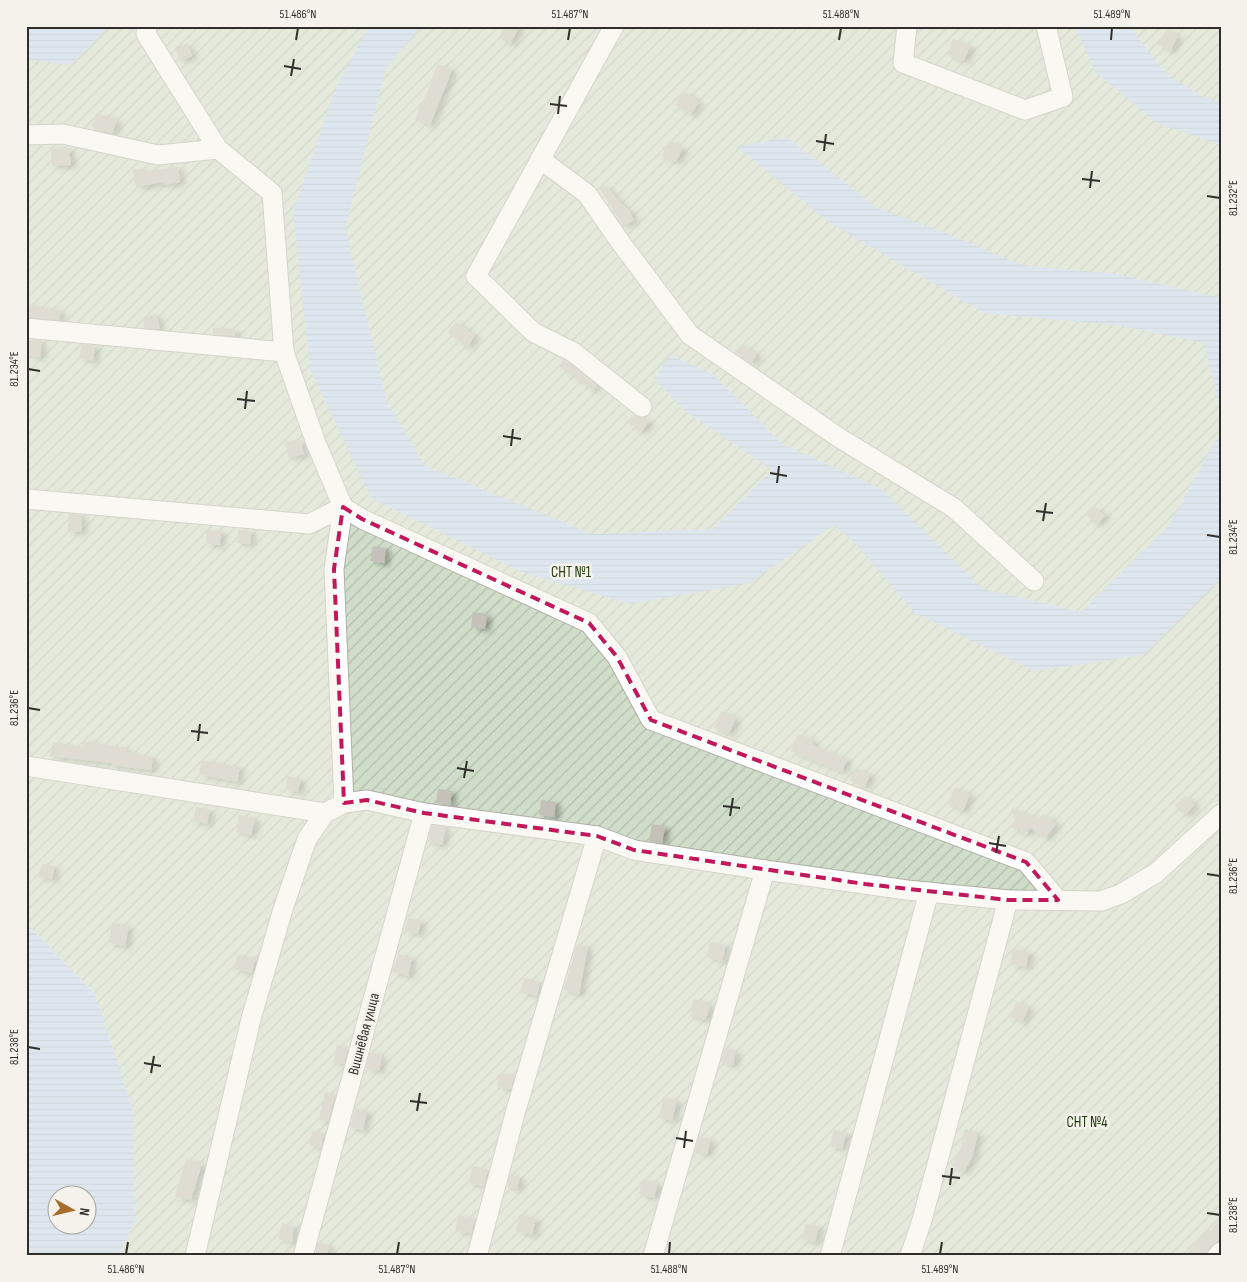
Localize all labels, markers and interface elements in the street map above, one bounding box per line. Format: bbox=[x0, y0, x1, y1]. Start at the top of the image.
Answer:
text: 51.486°N bbox=[280, 7, 316, 22]
text: 51.487°N bbox=[552, 7, 588, 22]
text: 51.488°N bbox=[823, 7, 859, 22]
text: 51.489°N bbox=[1094, 7, 1130, 22]
text: 81.232°E bbox=[1226, 180, 1241, 216]
text: 81.234°E bbox=[7, 351, 22, 387]
text: 81.234°E bbox=[1226, 519, 1241, 555]
park label: СНТ №1 bbox=[551, 563, 592, 582]
text: 81.236°E bbox=[7, 690, 22, 726]
text: 81.236°E bbox=[1226, 858, 1241, 894]
street label: Вишнёвая улица bbox=[344, 991, 384, 1077]
text: 81.238°E bbox=[7, 1029, 22, 1065]
park label: СНТ №4 bbox=[1067, 1113, 1107, 1132]
north arrow bbox=[48, 1184, 98, 1234]
text: 81.238°E bbox=[1226, 1197, 1241, 1233]
text: N bbox=[75, 1207, 93, 1217]
text: 51.486°N bbox=[108, 1262, 144, 1277]
text: 51.487°N bbox=[379, 1262, 415, 1277]
text: 51.488°N bbox=[651, 1262, 687, 1277]
text: 51.489°N bbox=[922, 1262, 958, 1277]

